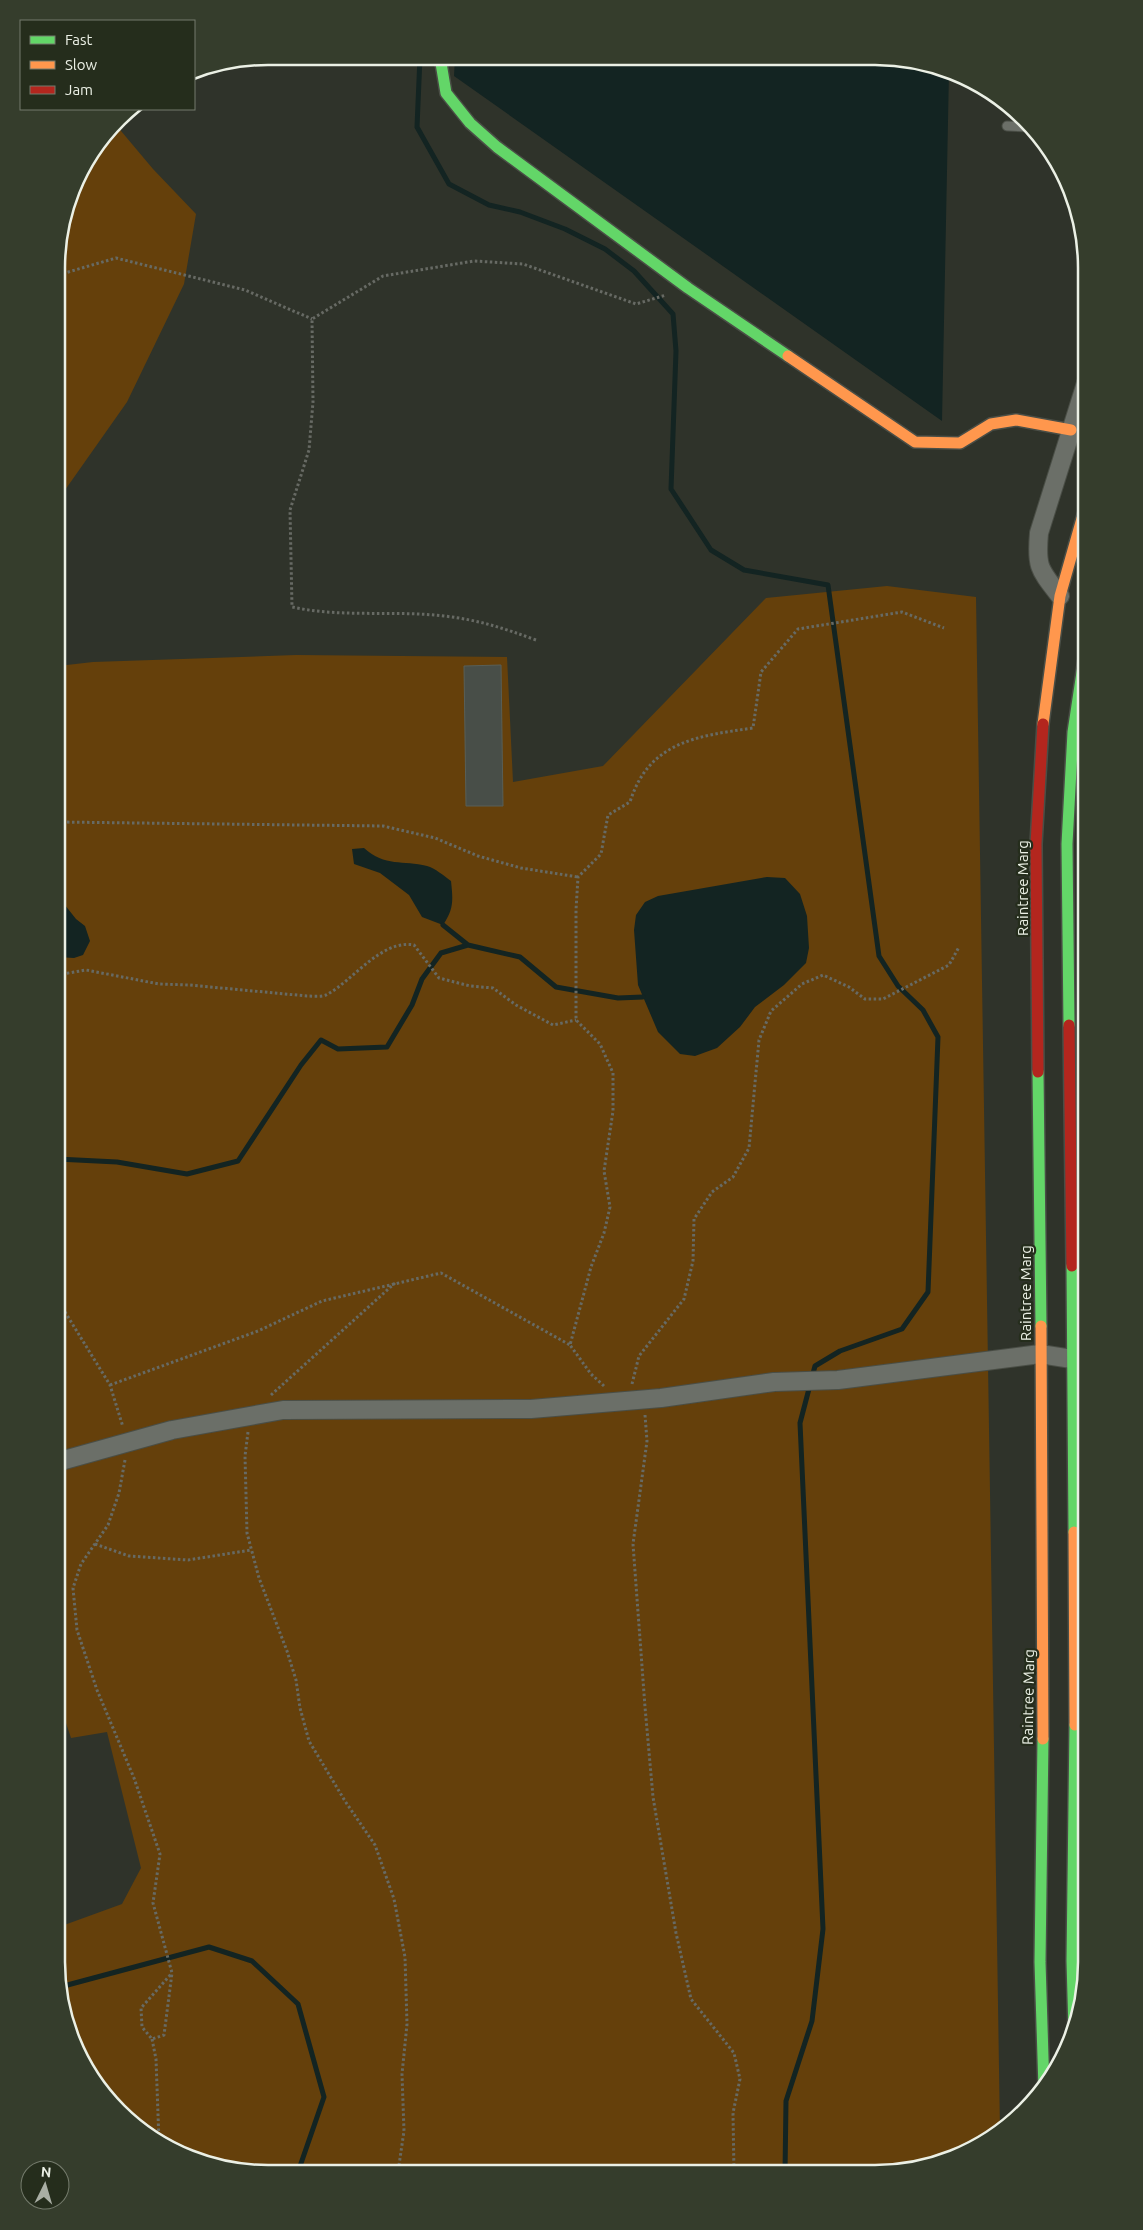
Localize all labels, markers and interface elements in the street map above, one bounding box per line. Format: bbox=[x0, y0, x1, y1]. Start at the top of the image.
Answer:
legend bbox=[20, 20, 195, 110]
text: Fast bbox=[65, 31, 93, 48]
text: Slow bbox=[65, 56, 98, 73]
text: Jam bbox=[65, 81, 93, 98]
street label: Raintree Marg bbox=[1014, 840, 1031, 936]
street label: Raintree Marg bbox=[1017, 1245, 1034, 1341]
street label: Raintree Marg bbox=[1019, 1649, 1037, 1745]
north arrow bbox=[20, 2160, 70, 2210]
text: N bbox=[40, 2164, 52, 2180]

